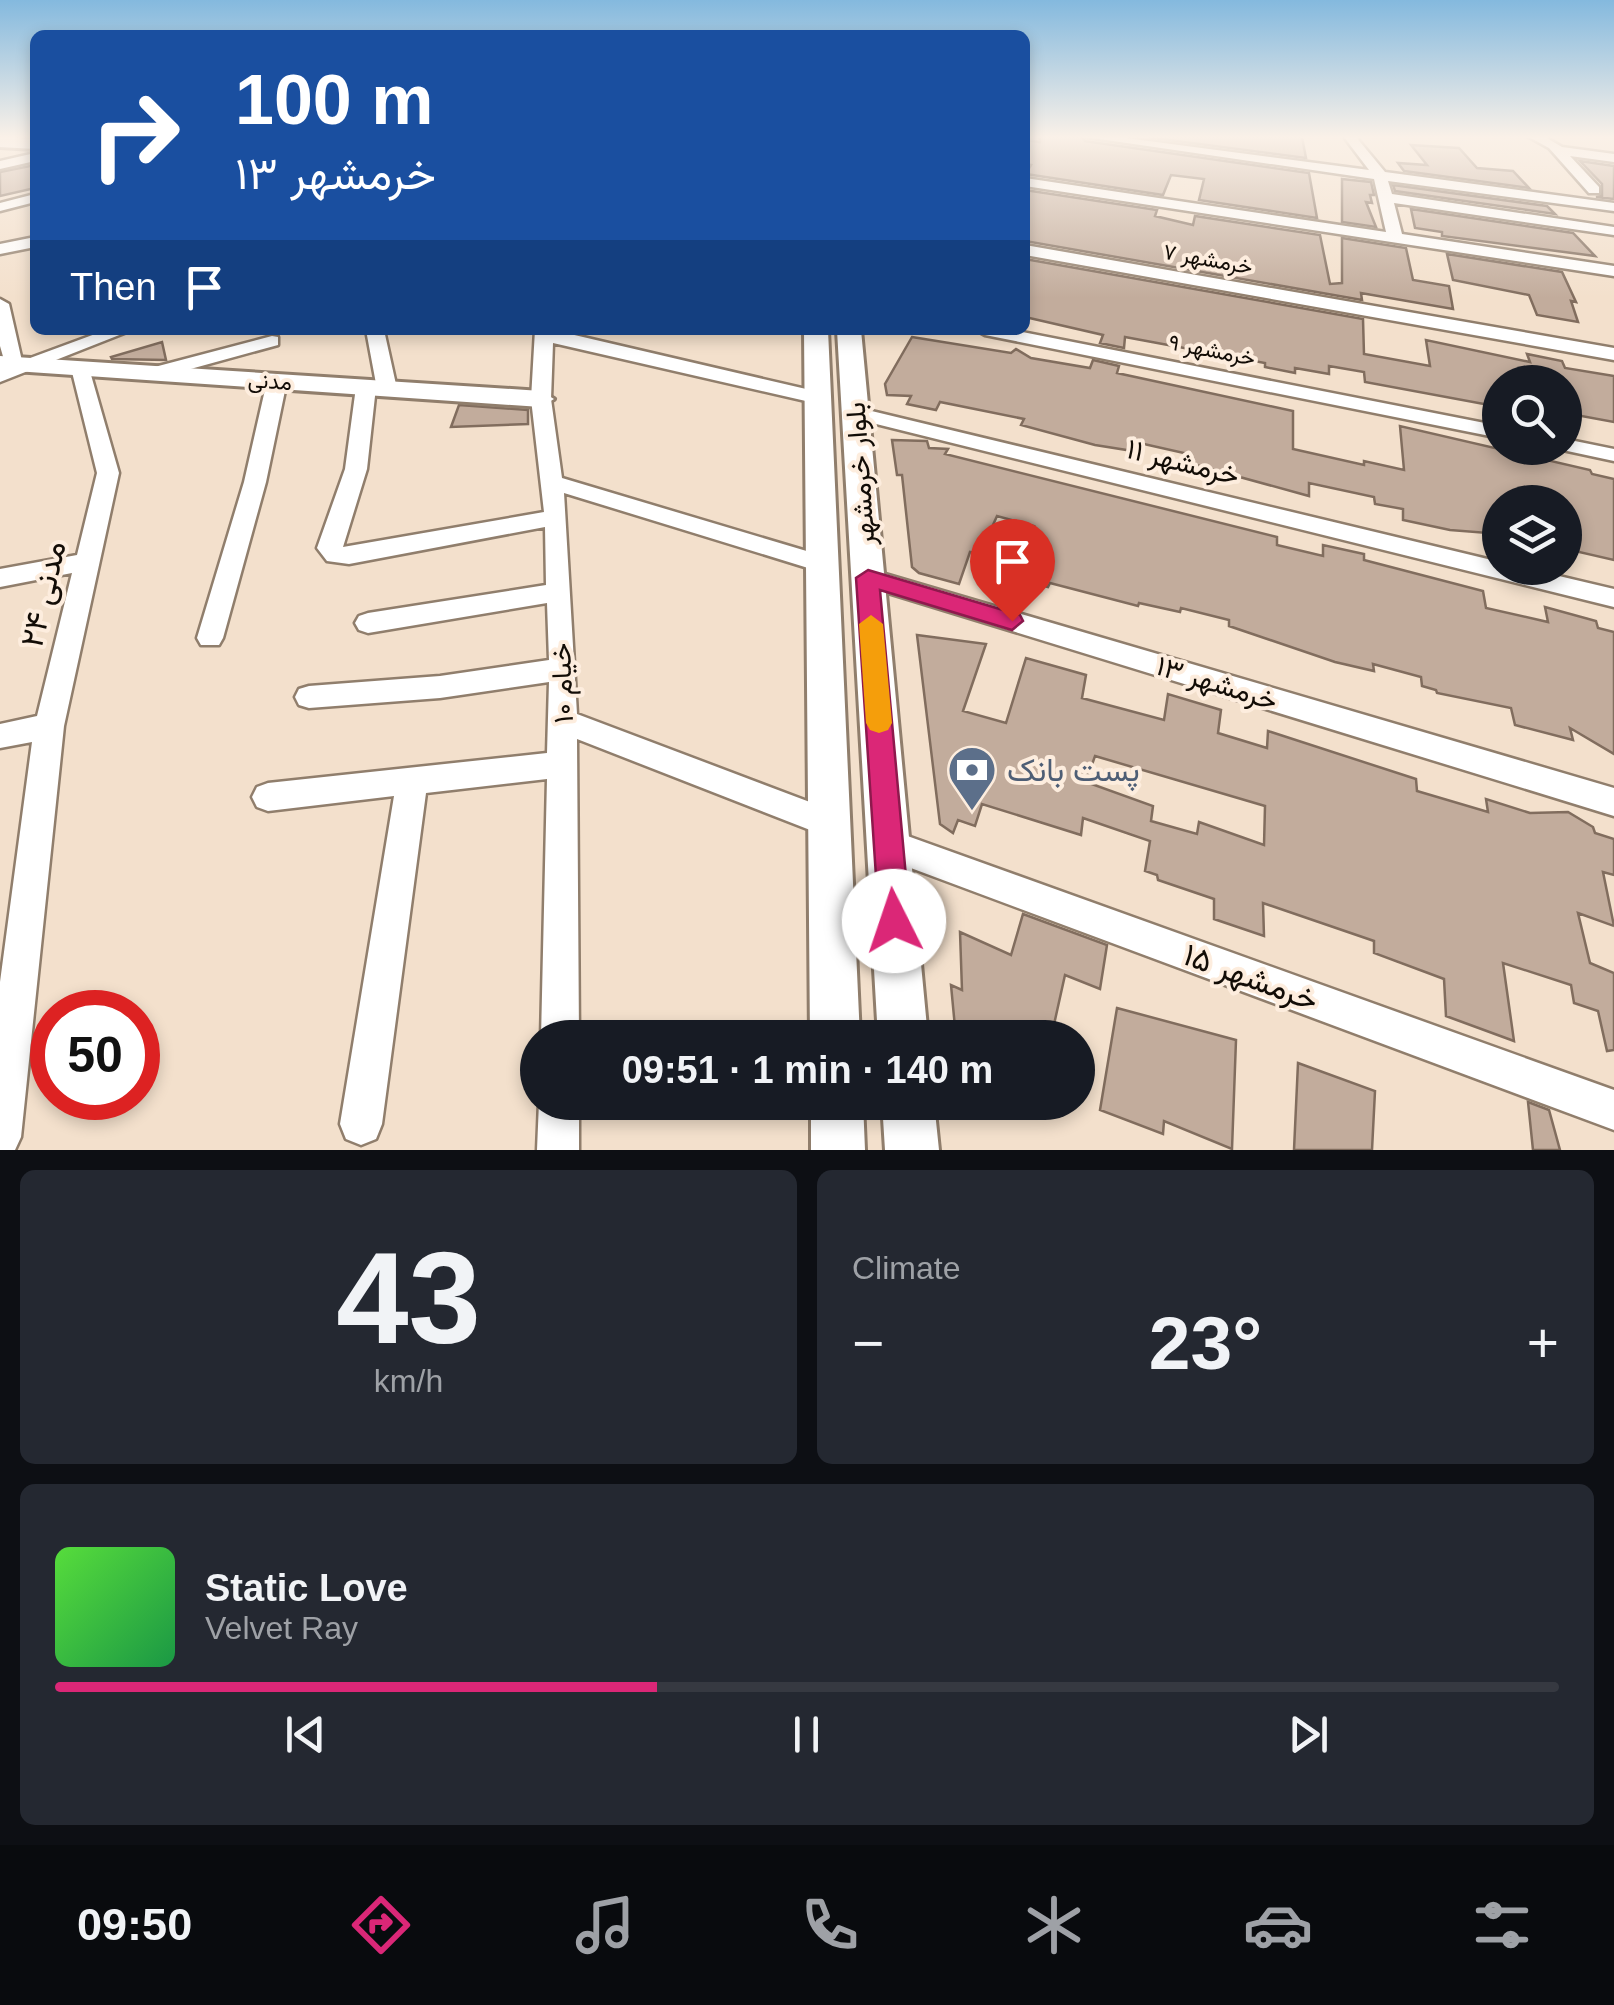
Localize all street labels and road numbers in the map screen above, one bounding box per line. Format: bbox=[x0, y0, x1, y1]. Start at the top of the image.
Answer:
street label: خرمشهر ۷ bbox=[1161, 239, 1255, 280]
street label: خرمشهر ۹ bbox=[1166, 329, 1258, 372]
street label: مدنی bbox=[247, 367, 293, 396]
street label: بلوار خرمشهر bbox=[840, 401, 883, 548]
street label: خرمشهر ۱۱ bbox=[1123, 433, 1242, 493]
street label: مدنی ۲۴ bbox=[13, 537, 74, 651]
street label: خیام ۱۰ bbox=[545, 642, 582, 724]
street label: خرمشهر ۱۳ bbox=[1152, 650, 1281, 718]
street label: خرمشهر ۱۵ bbox=[1178, 936, 1323, 1020]

